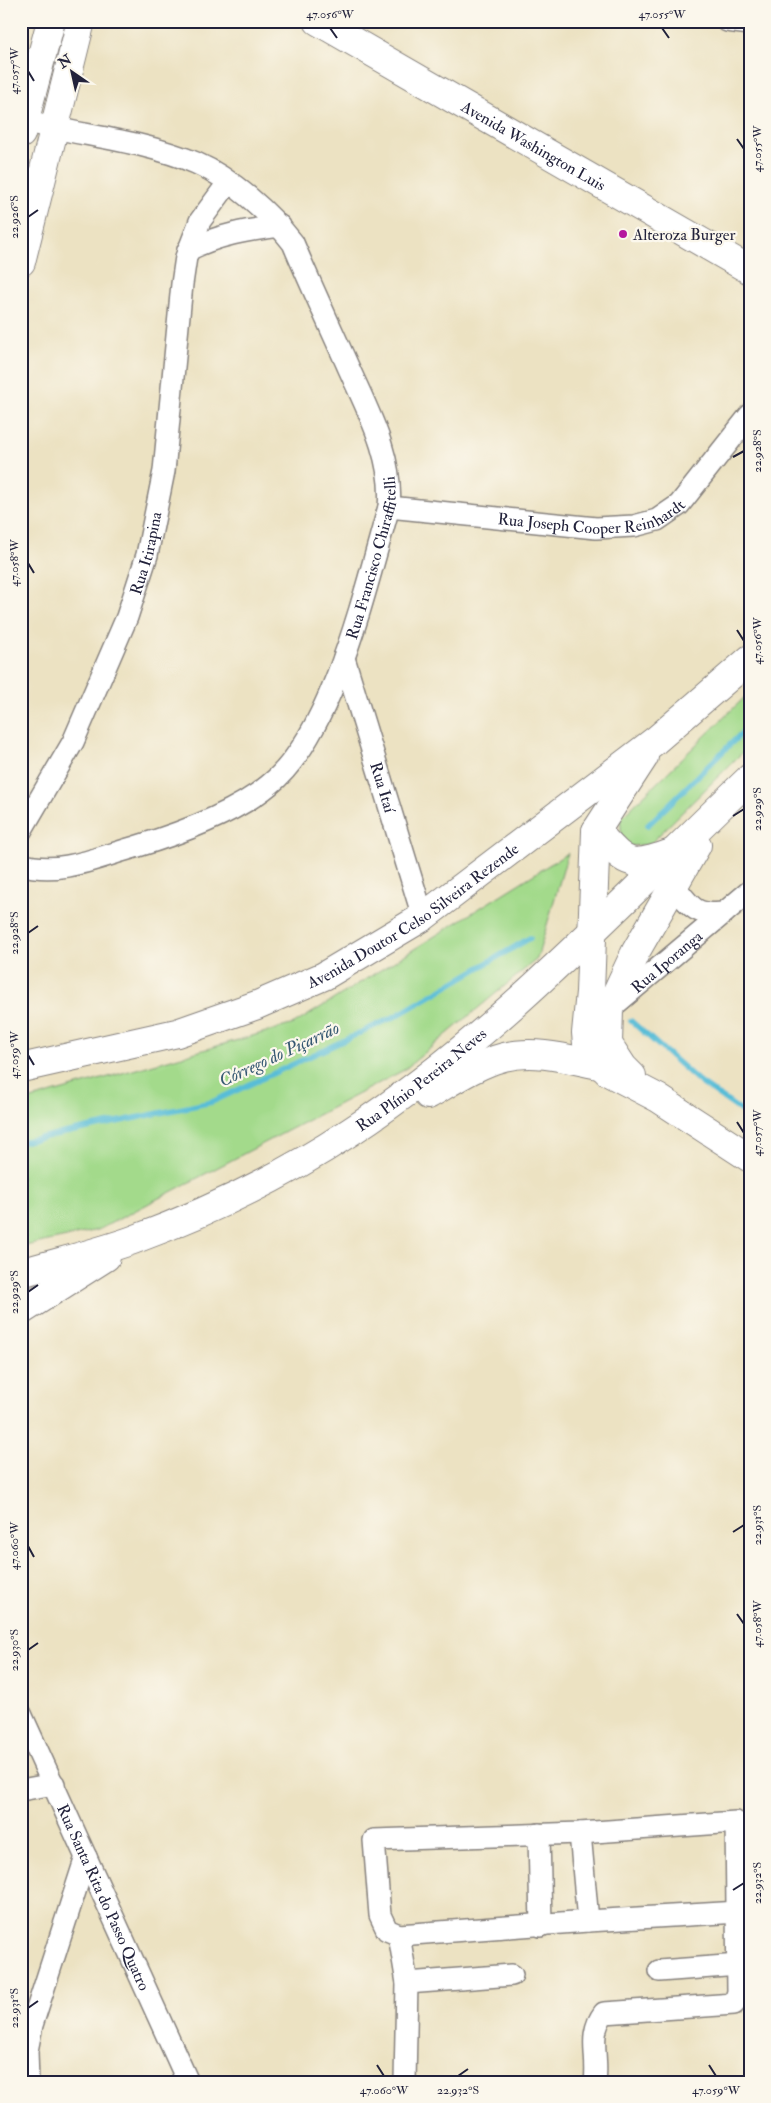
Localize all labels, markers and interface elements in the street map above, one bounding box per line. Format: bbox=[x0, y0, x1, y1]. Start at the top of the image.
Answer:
text: 47.056°W bbox=[306, 7, 355, 22]
text: 47.055°W bbox=[639, 7, 686, 22]
text: 47.057°W bbox=[7, 47, 22, 95]
north arrow bbox=[48, 48, 98, 98]
text: N bbox=[54, 51, 75, 73]
street label: Avenida Washington Luis bbox=[457, 96, 609, 196]
text: 47.055°W bbox=[750, 125, 765, 172]
text: 22.926°S bbox=[7, 195, 22, 239]
place label: Alteroza Burger bbox=[632, 225, 736, 245]
marker: Alteroza Burger bbox=[617, 228, 629, 240]
text: 22.928°S bbox=[750, 429, 765, 473]
street label: Rua Francisco Chiraffitelli bbox=[342, 475, 401, 642]
street label: Rua Joseph Cooper Reinhardt bbox=[497, 496, 690, 540]
street label: Rua Itirapina bbox=[126, 510, 167, 597]
text: 47.058°W bbox=[7, 539, 22, 587]
text: 47.056°W bbox=[750, 616, 765, 665]
street label: Rua Itaí bbox=[365, 760, 400, 817]
text: 22.929°S bbox=[750, 787, 765, 831]
street label: Avenida Doutor Celso Silveira Rezende bbox=[303, 839, 523, 993]
text: 22.928°S bbox=[7, 911, 22, 955]
street label: Rua Iporanga bbox=[627, 926, 707, 998]
water label: Córrego do Piçarrão bbox=[215, 1017, 343, 1092]
street label: Rua Plínio Pereira Neves bbox=[352, 1024, 491, 1136]
text: 47.059°W bbox=[7, 1030, 22, 1079]
text: 47.057°W bbox=[750, 1109, 765, 1157]
text: 22.929°S bbox=[7, 1270, 22, 1314]
text: 22.931°S bbox=[750, 1505, 765, 1545]
text: 47.060°W bbox=[7, 1521, 22, 1570]
text: 47.058°W bbox=[750, 1600, 765, 1648]
text: 22.930°S bbox=[7, 1629, 22, 1671]
street label: Rua Santa Rita do Passo Quatro bbox=[52, 1801, 154, 1994]
text: 22.932°S bbox=[750, 1862, 765, 1904]
text: 22.931°S bbox=[7, 1988, 22, 2028]
text: 47.060°W bbox=[360, 2083, 409, 2098]
text: 22.932°S bbox=[437, 2083, 479, 2098]
text: 47.059°W bbox=[692, 2083, 741, 2098]

